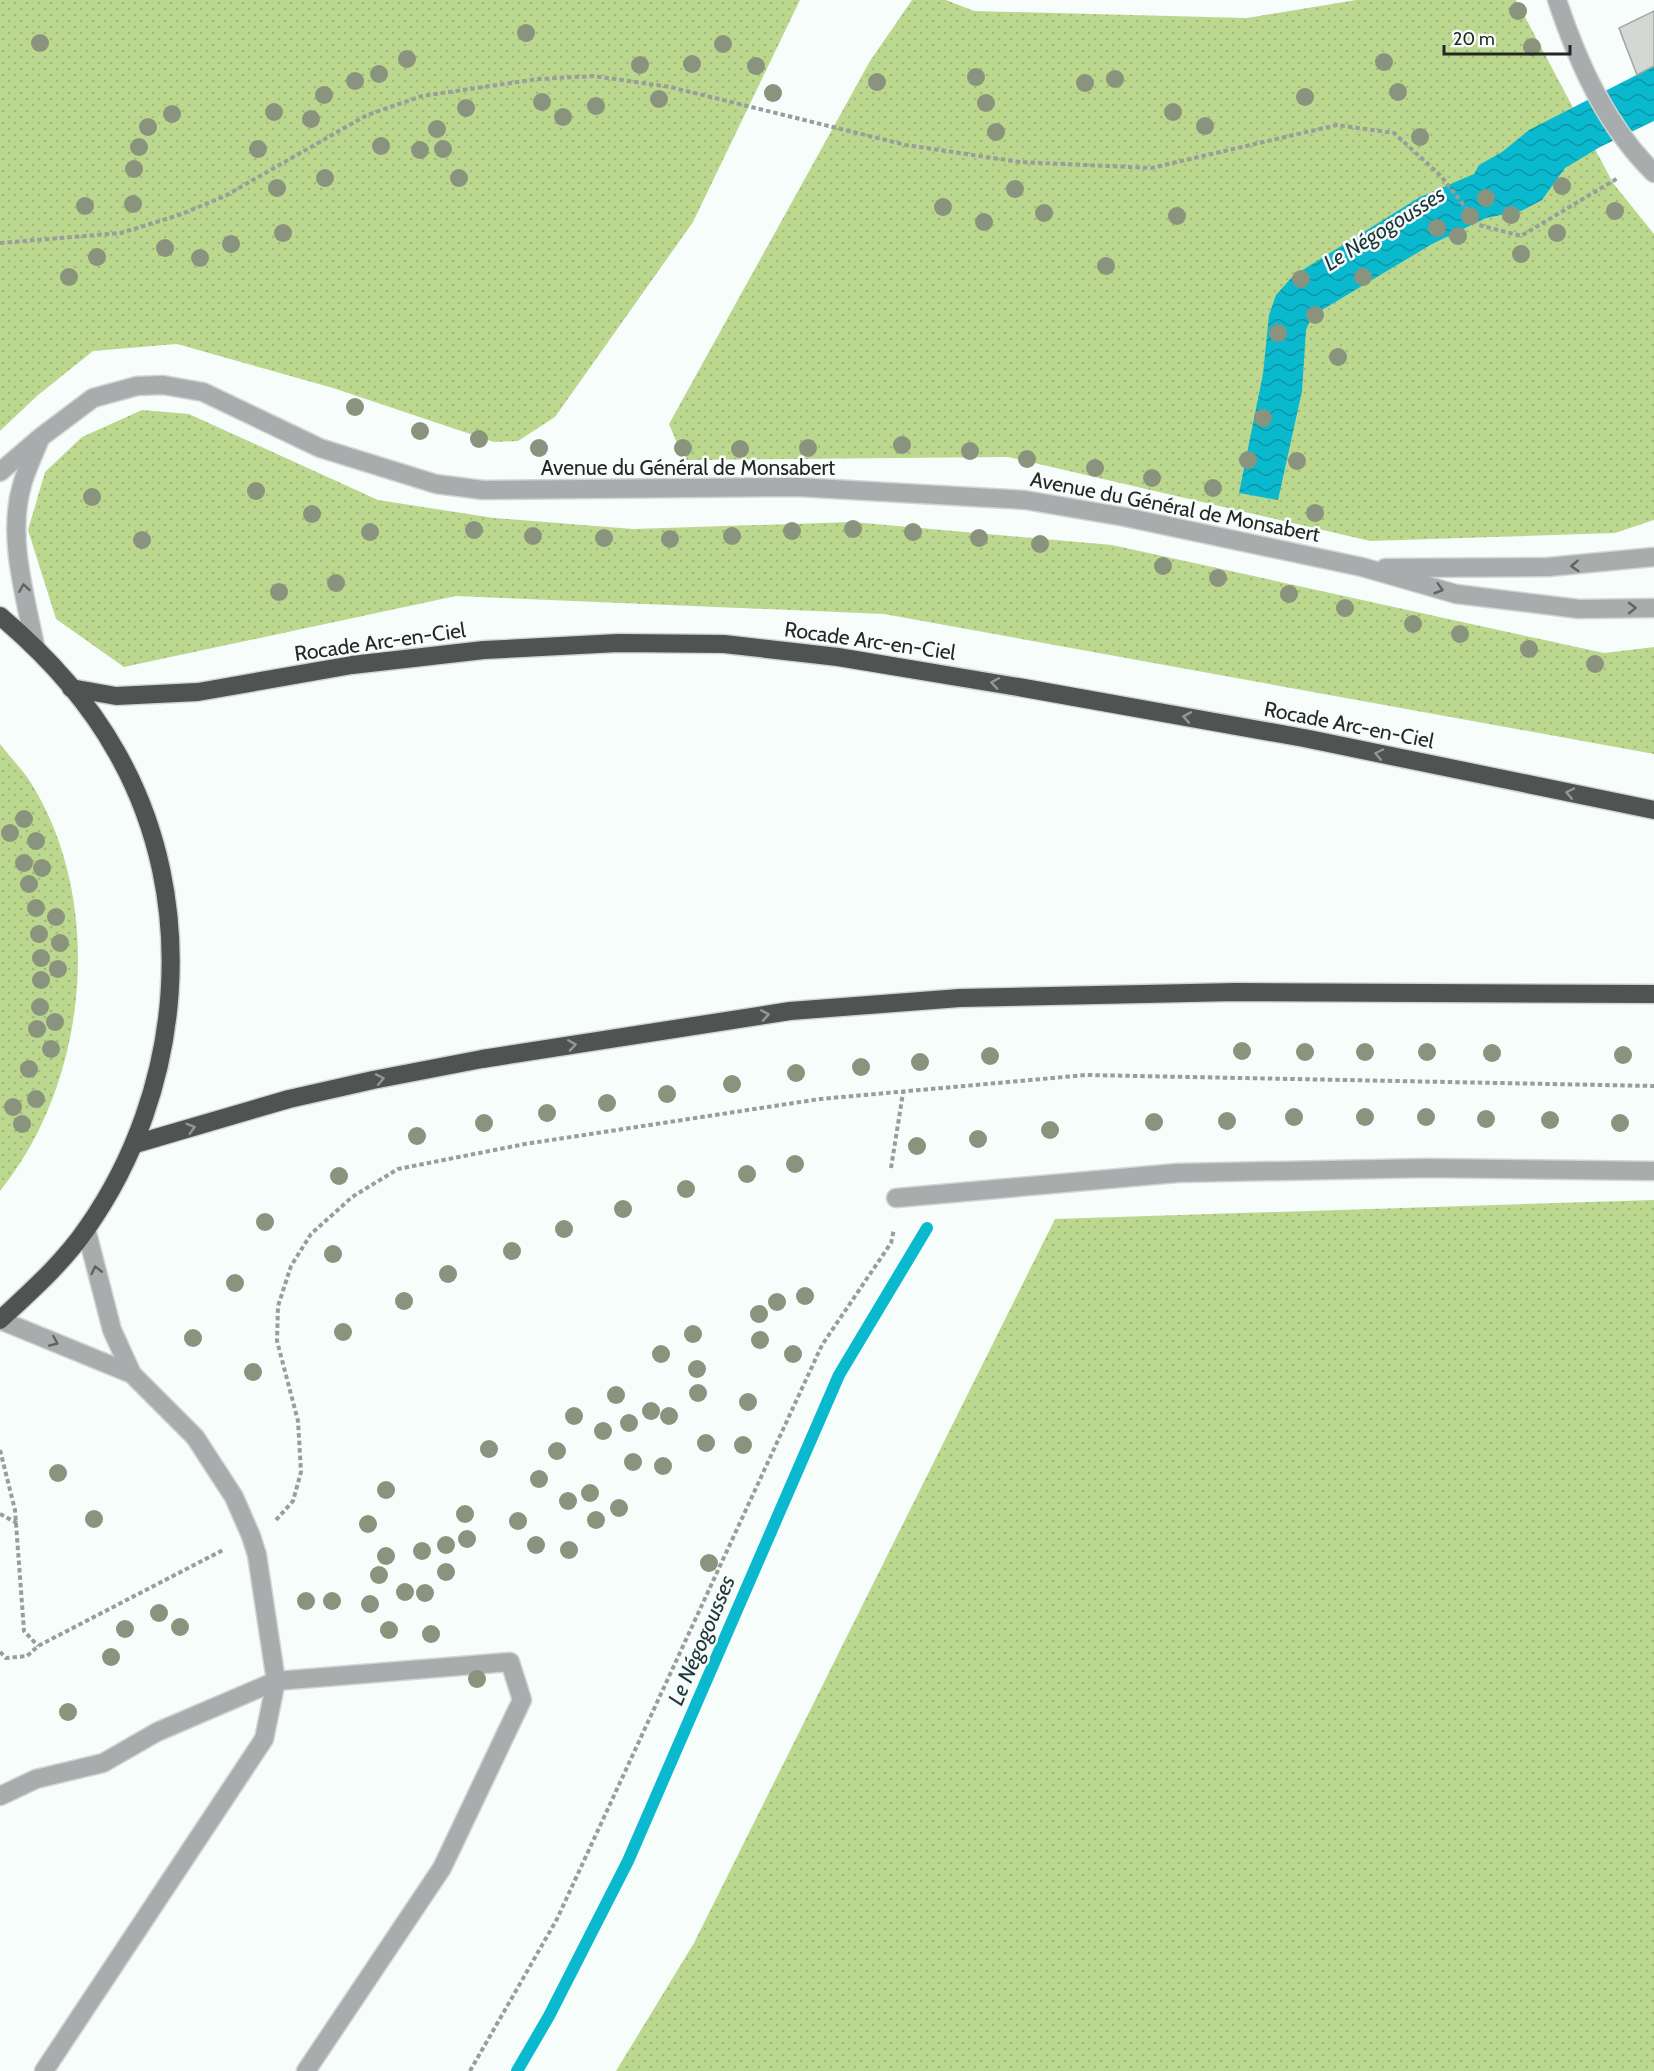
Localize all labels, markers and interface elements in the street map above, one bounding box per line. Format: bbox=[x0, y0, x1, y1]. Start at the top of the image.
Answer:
scale bar bbox=[1444, 18, 1570, 56]
text: 20 m bbox=[1453, 28, 1495, 50]
water label: Le Négogousses bbox=[1319, 180, 1450, 276]
street label: Avenue du Général de Monsabert bbox=[541, 455, 835, 480]
street label: Avenue du Général de Monsabert bbox=[1028, 466, 1322, 547]
one-way arrow bbox=[1570, 559, 1579, 572]
one-way arrow bbox=[1433, 582, 1444, 594]
one-way arrow bbox=[18, 584, 31, 594]
one-way arrow bbox=[1628, 602, 1637, 614]
street label: Rocade Arc-en-Ciel bbox=[783, 616, 957, 665]
street label: Rocade Arc-en-Ciel bbox=[293, 617, 467, 666]
one-way arrow bbox=[990, 677, 1000, 690]
street label: Rocade Arc-en-Ciel bbox=[1262, 696, 1436, 753]
one-way arrow bbox=[1182, 711, 1192, 724]
one-way arrow bbox=[1374, 748, 1384, 761]
one-way arrow bbox=[1565, 787, 1575, 800]
one-way arrow bbox=[760, 1009, 769, 1021]
one-way arrow bbox=[567, 1039, 576, 1051]
one-way arrow bbox=[374, 1073, 384, 1086]
one-way arrow bbox=[185, 1123, 196, 1135]
one-way arrow bbox=[90, 1265, 103, 1275]
one-way arrow bbox=[48, 1335, 59, 1347]
water label: Le Négogousses bbox=[662, 1571, 741, 1709]

